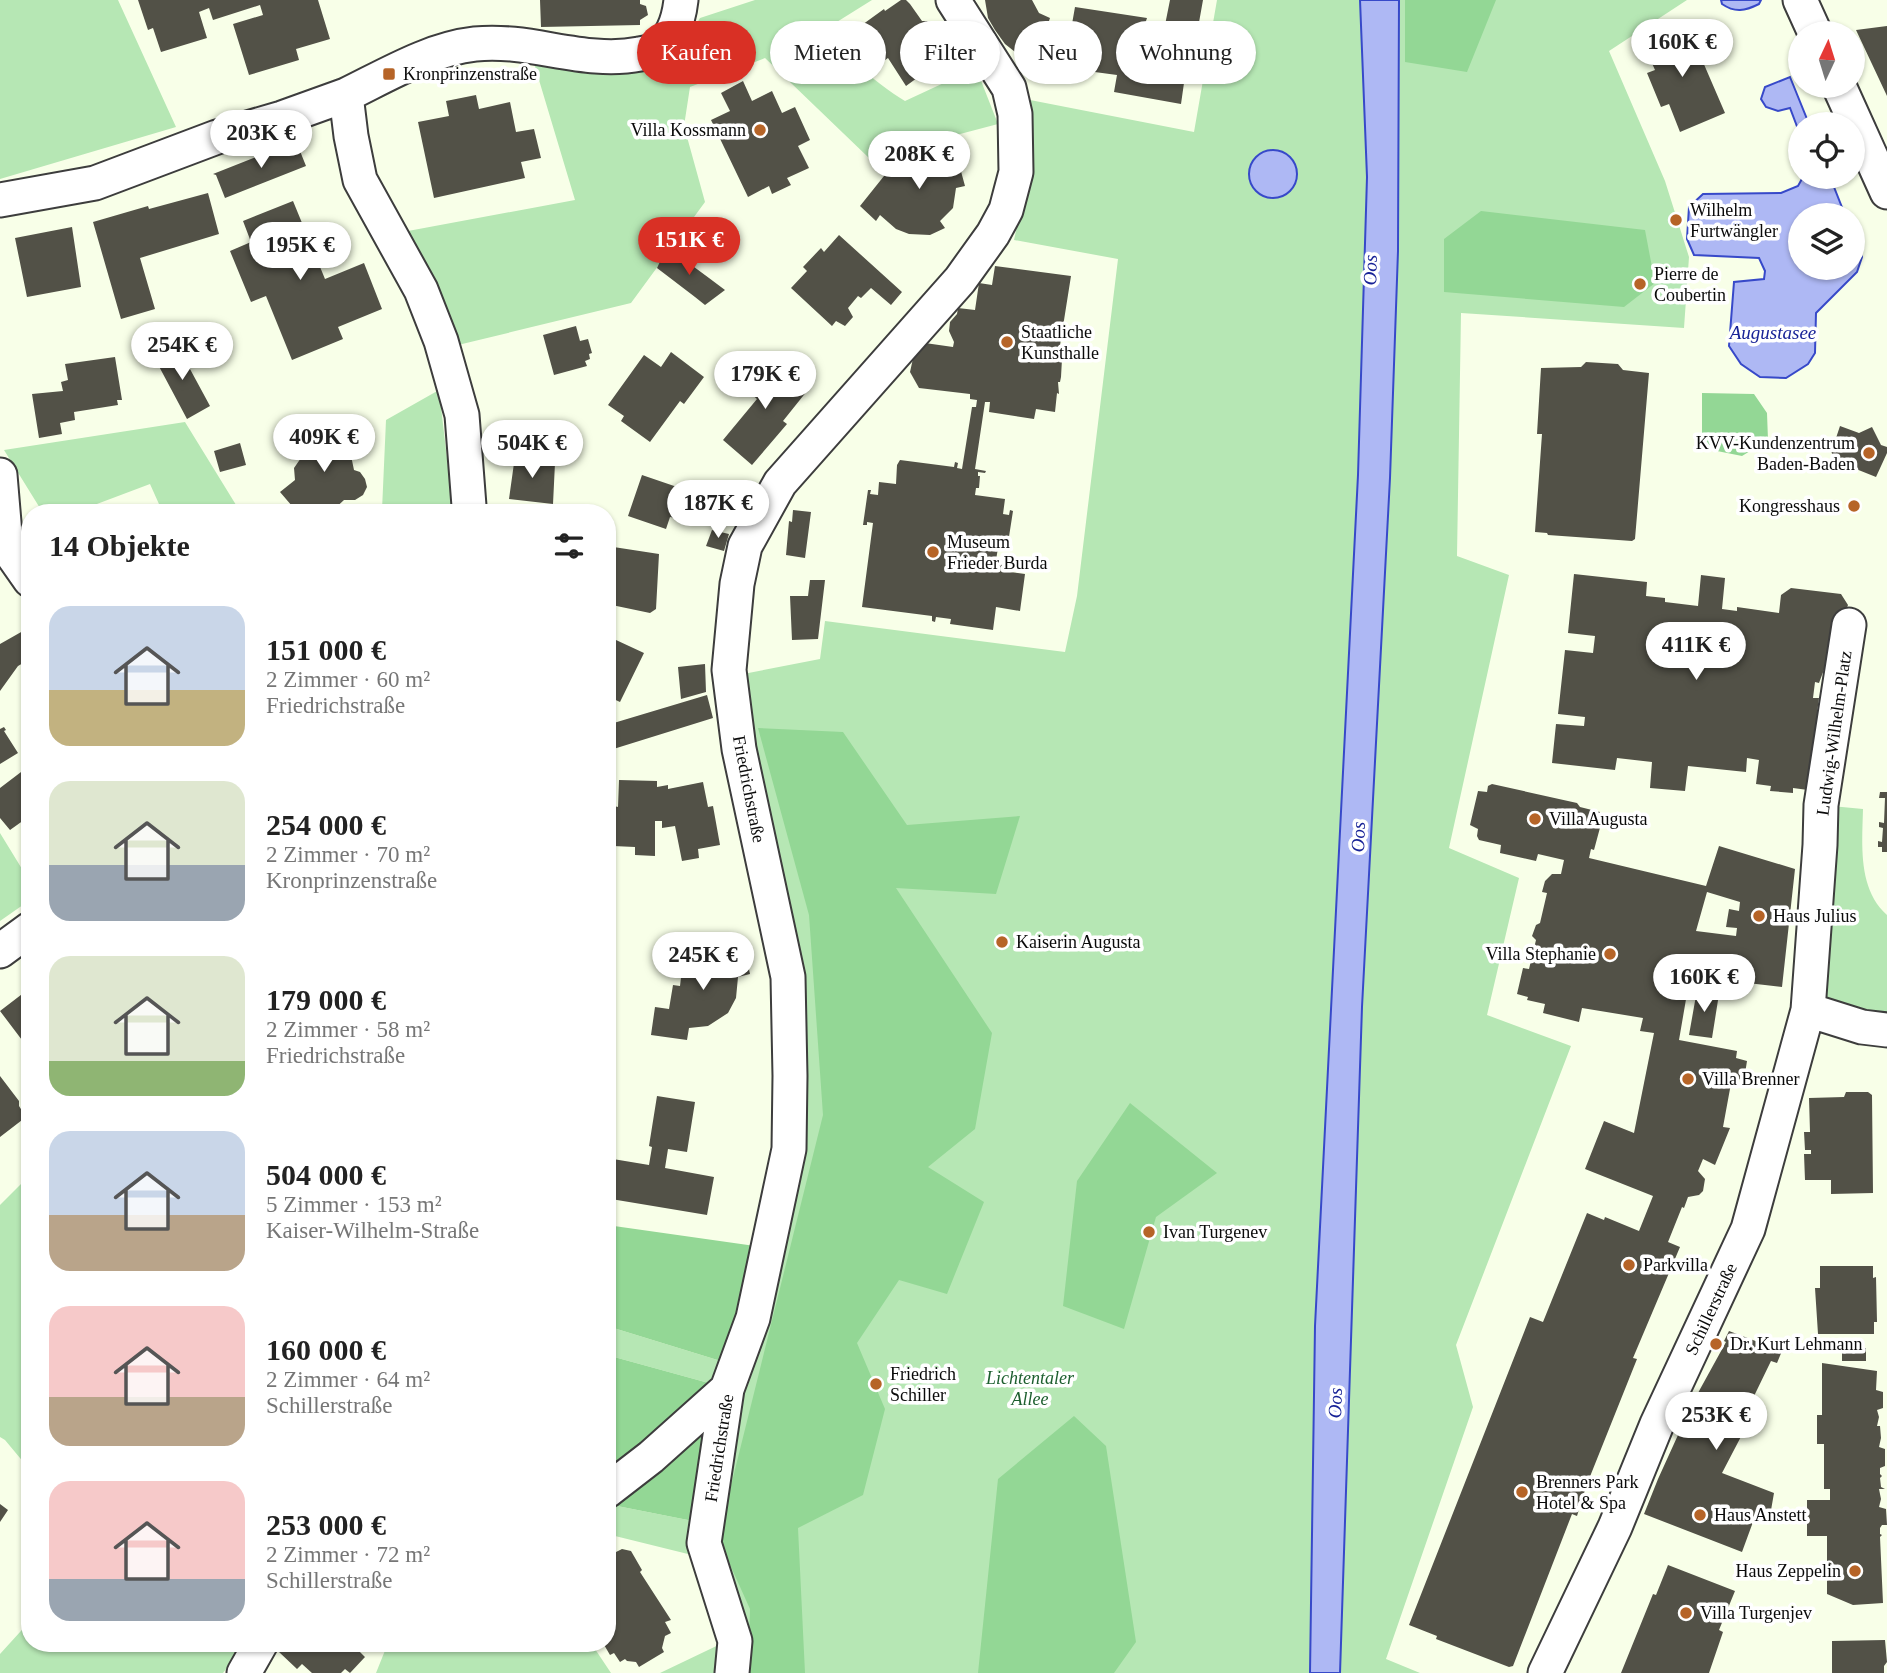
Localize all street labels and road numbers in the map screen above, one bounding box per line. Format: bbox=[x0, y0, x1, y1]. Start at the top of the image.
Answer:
street label: Ludwig-Wilhelm-Platz bbox=[1813, 649, 1855, 817]
street label: Friedrichstraße bbox=[729, 734, 769, 844]
street label: Schillerstraße bbox=[1681, 1260, 1741, 1358]
street label: Friedrichstraße bbox=[701, 1393, 737, 1503]

